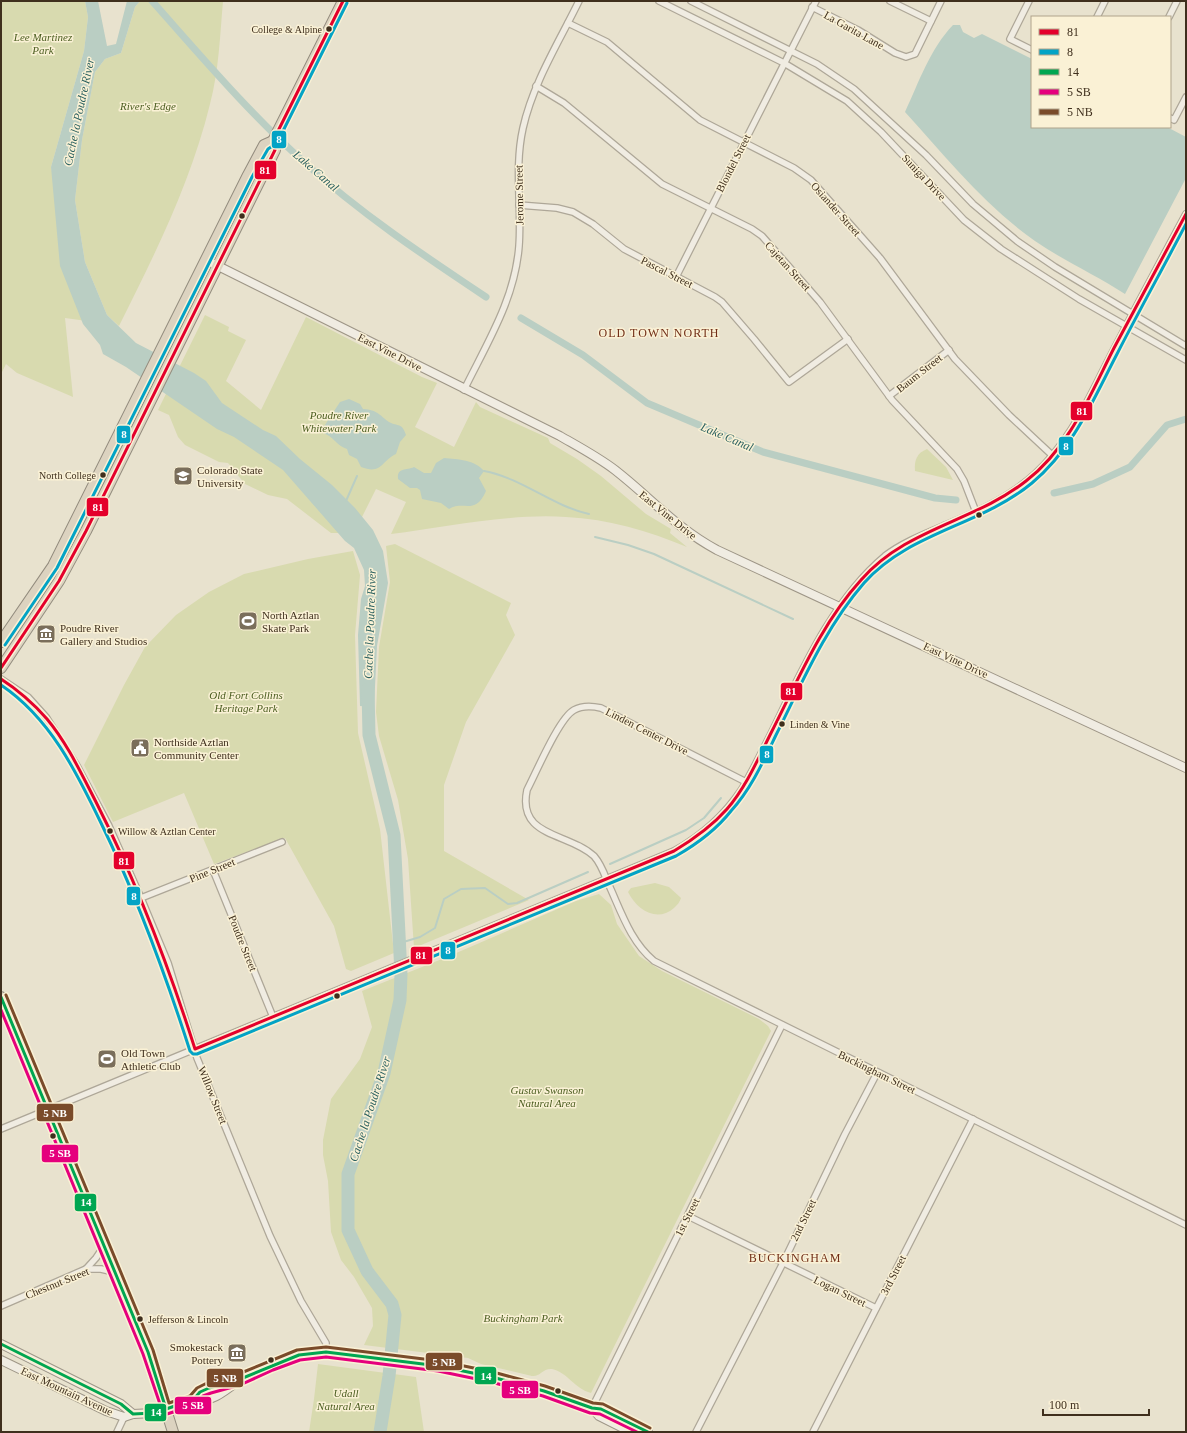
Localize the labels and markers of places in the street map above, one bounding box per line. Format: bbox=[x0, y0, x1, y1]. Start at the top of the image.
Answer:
place label: College & Alpine bbox=[251, 24, 323, 35]
marker: College & Alpine bbox=[324, 24, 334, 34]
unlabelled marker bbox=[237, 211, 247, 221]
place label: Colorado State University bbox=[197, 464, 263, 489]
school or university icon: Colorado State University bbox=[172, 465, 194, 487]
place label: North College bbox=[39, 470, 97, 481]
marker: North College bbox=[98, 470, 108, 480]
unlabelled marker bbox=[974, 510, 984, 520]
place label: North Aztlan Skate Park bbox=[262, 609, 320, 634]
sports icon: North Aztlan Skate Park bbox=[237, 610, 259, 632]
place label: Poudre River Gallery and Studios bbox=[60, 622, 147, 647]
museum icon: Poudre River Gallery and Studios bbox=[35, 623, 57, 645]
marker: Linden & Vine bbox=[777, 719, 787, 729]
place label: Linden & Vine bbox=[790, 719, 850, 730]
place label: Northside Aztlan Community Center bbox=[154, 736, 239, 761]
public building icon: Northside Aztlan Community Center bbox=[129, 737, 151, 759]
marker: Willow & Aztlan Center bbox=[105, 826, 115, 836]
place label: Willow & Aztlan Center bbox=[118, 826, 216, 837]
unlabelled marker bbox=[332, 991, 342, 1001]
place label: Old Town Athletic Club bbox=[121, 1047, 181, 1072]
sports icon: Old Town Athletic Club bbox=[96, 1048, 118, 1070]
unlabelled marker bbox=[48, 1131, 58, 1141]
marker: Jefferson & Lincoln bbox=[135, 1314, 145, 1324]
place label: Jefferson & Lincoln bbox=[148, 1314, 228, 1325]
place label: Smokestack Pottery bbox=[170, 1341, 223, 1366]
museum icon: Smokestack Pottery bbox=[226, 1342, 248, 1364]
unlabelled marker bbox=[266, 1355, 276, 1365]
unlabelled marker bbox=[553, 1386, 563, 1396]

